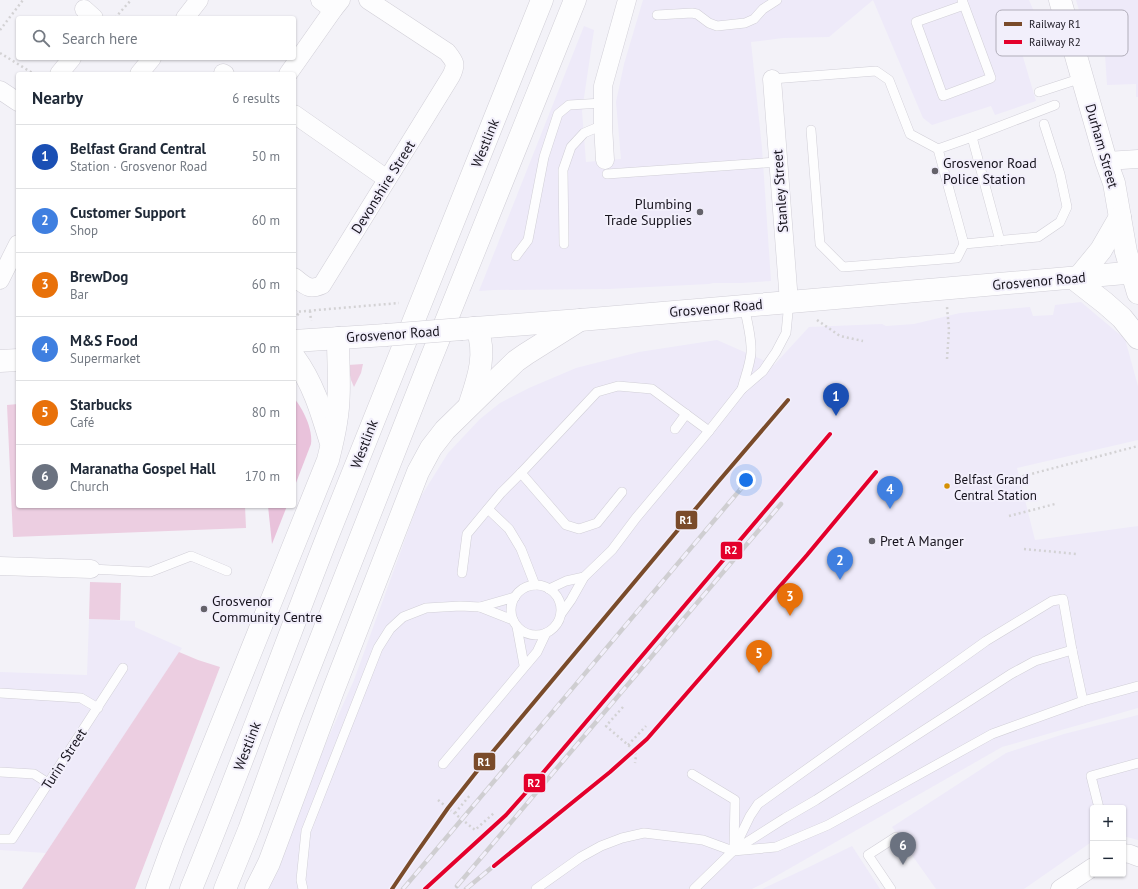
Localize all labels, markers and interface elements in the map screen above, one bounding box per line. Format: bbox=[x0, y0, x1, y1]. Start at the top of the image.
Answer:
legend bbox=[996, 10, 1128, 56]
search box bbox=[16, 16, 296, 60]
text: Railway R1 bbox=[1029, 17, 1081, 31]
icon: search bbox=[30, 27, 52, 49]
text: Search here bbox=[62, 29, 138, 48]
text: Railway R2 bbox=[1029, 35, 1081, 49]
text: Nearby bbox=[32, 87, 83, 109]
text: 6 results bbox=[232, 90, 280, 107]
street label: Durham Street bbox=[1081, 102, 1123, 190]
street label: Westlink bbox=[467, 116, 503, 170]
street label: Devonshire Street bbox=[347, 137, 419, 237]
text: Belfast Grand Central bbox=[70, 139, 206, 158]
text: 1 bbox=[41, 148, 49, 165]
text: 50 m bbox=[252, 148, 280, 165]
street label: Stanley Street bbox=[768, 149, 792, 233]
place label: Grosvenor Road Police Station bbox=[943, 154, 1037, 188]
text: Station · Grosvenor Road bbox=[70, 158, 207, 175]
marker: Grosvenor Road Police Station bbox=[930, 166, 940, 176]
place label: Plumbing Trade Supplies bbox=[605, 195, 692, 229]
text: Customer Support bbox=[70, 203, 186, 222]
marker: Plumbing Trade Supplies bbox=[695, 207, 705, 217]
text: 2 bbox=[41, 212, 49, 229]
text: 60 m bbox=[252, 212, 280, 229]
text: Shop bbox=[70, 222, 98, 239]
text: BrewDog bbox=[70, 267, 128, 286]
street label: Grosvenor Road bbox=[992, 268, 1086, 294]
text: 3 bbox=[41, 276, 49, 293]
text: 60 m bbox=[252, 276, 280, 293]
text: Bar bbox=[70, 286, 88, 303]
street label: Grosvenor Road bbox=[669, 295, 763, 321]
street label: Grosvenor Road bbox=[346, 322, 440, 346]
text: M&S Food bbox=[70, 331, 138, 350]
text: 4 bbox=[41, 340, 49, 357]
text: 60 m bbox=[252, 340, 280, 357]
text: Supermarket bbox=[70, 350, 140, 367]
pin: 1 bbox=[823, 383, 849, 416]
text: Starbucks bbox=[70, 395, 132, 414]
text: 5 bbox=[41, 404, 49, 421]
text: 80 m bbox=[252, 404, 280, 421]
text: Café bbox=[70, 414, 94, 431]
street label: Westlink bbox=[346, 417, 382, 471]
text: Maranatha Gospel Hall bbox=[70, 459, 216, 478]
text: 6 bbox=[41, 468, 49, 485]
text: 170 m bbox=[245, 468, 280, 485]
your location bbox=[736, 470, 756, 490]
place label: Belfast Grand Central Station bbox=[954, 471, 1037, 504]
pin: 4 bbox=[877, 476, 903, 509]
text: Church bbox=[70, 478, 109, 495]
marker: Belfast Grand Central Station bbox=[942, 481, 952, 491]
line badge: R1 bbox=[675, 510, 698, 530]
text: R1 bbox=[680, 513, 692, 527]
place label: Pret A Manger bbox=[880, 532, 964, 550]
marker: Pret A Manger bbox=[867, 536, 877, 546]
line badge: R2 bbox=[720, 541, 743, 560]
text: R2 bbox=[725, 543, 737, 557]
pin: 2 bbox=[827, 547, 853, 580]
pin: 3 bbox=[777, 583, 803, 616]
place label: Grosvenor Community Centre bbox=[212, 592, 322, 626]
marker: Grosvenor Community Centre bbox=[199, 604, 209, 614]
pin: 5 bbox=[746, 640, 772, 673]
street label: Westlink bbox=[229, 719, 265, 773]
street label: Turin Street bbox=[38, 725, 91, 793]
line badge: R1 bbox=[473, 752, 496, 771]
text: R1 bbox=[478, 755, 490, 769]
line badge: R2 bbox=[523, 773, 546, 793]
text: R2 bbox=[528, 776, 540, 790]
map controls bbox=[1090, 805, 1126, 877]
button: + bbox=[1090, 805, 1126, 841]
pin: 6 bbox=[890, 832, 916, 865]
button: − bbox=[1090, 841, 1126, 877]

